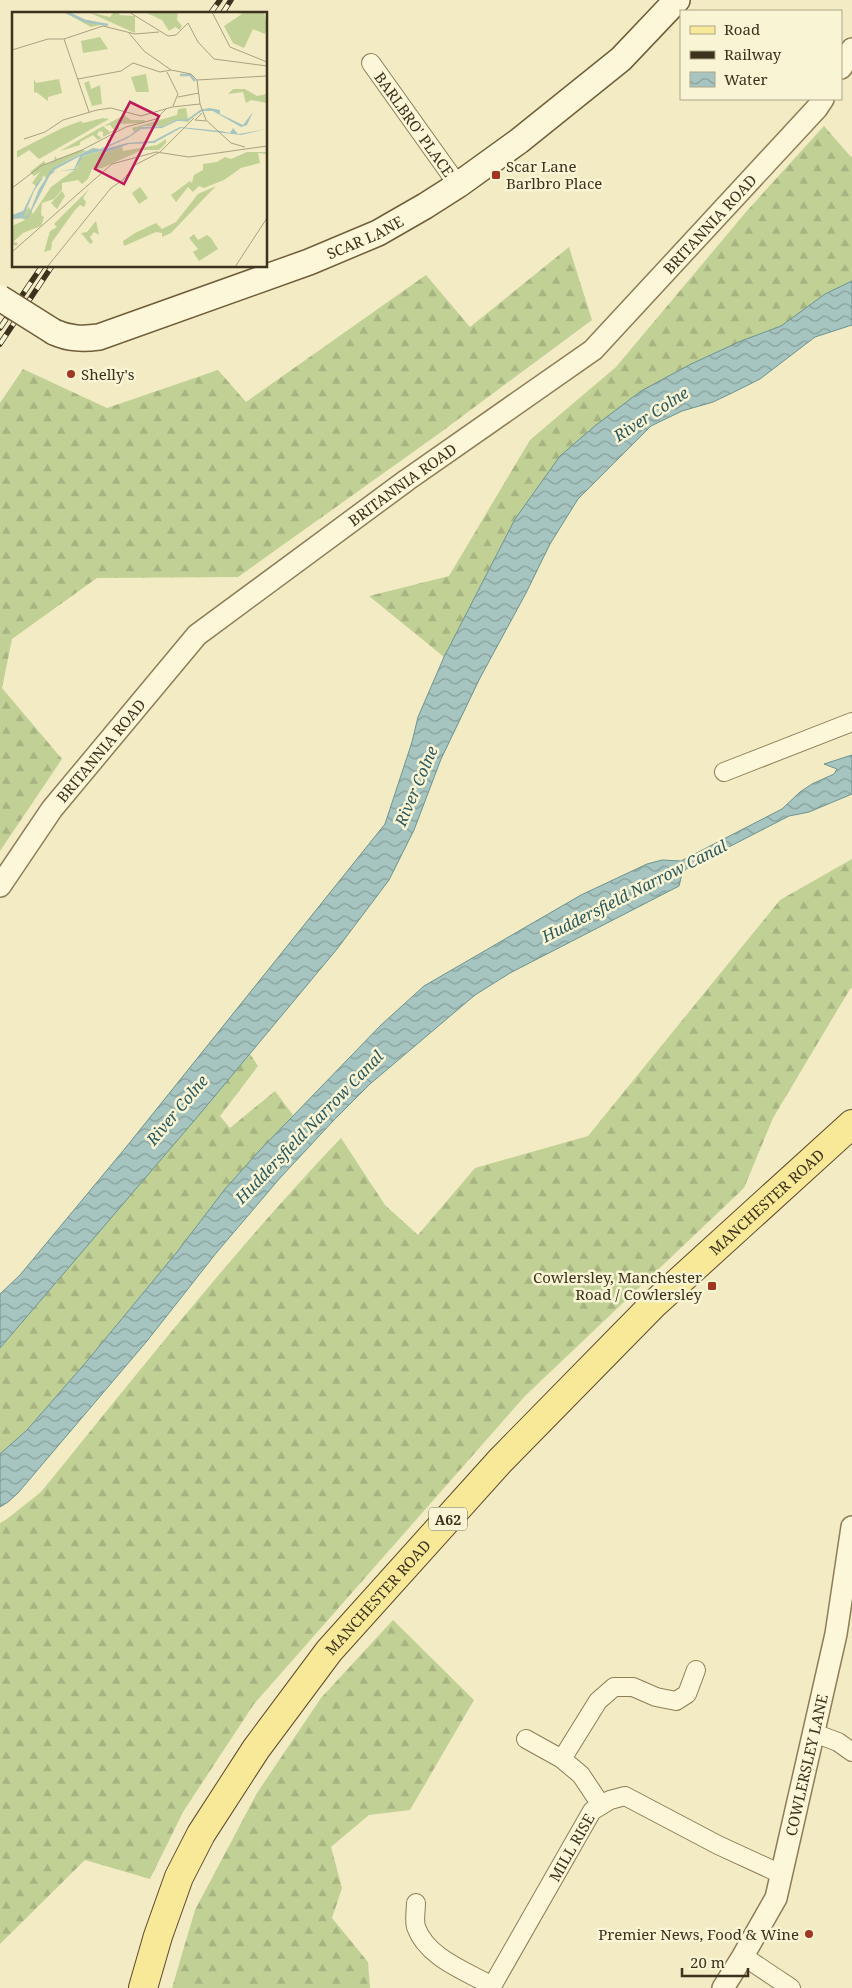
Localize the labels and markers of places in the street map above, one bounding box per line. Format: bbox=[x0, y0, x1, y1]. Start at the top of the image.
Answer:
place label: Scar Lane Barlbro Place bbox=[506, 156, 602, 193]
marker: Scar Lane Barlbro Place bbox=[490, 169, 502, 181]
place label: Shelly's bbox=[81, 364, 135, 384]
marker: Shelly's bbox=[65, 368, 77, 380]
place label: Cowlersley, Manchester Road / Cowlersley bbox=[533, 1267, 703, 1304]
marker: Cowlersley, Manchester Road / Cowlersley bbox=[706, 1280, 718, 1292]
place label: Premier News, Food & Wine bbox=[598, 1924, 799, 1944]
marker: Premier News, Food & Wine bbox=[803, 1928, 815, 1940]

